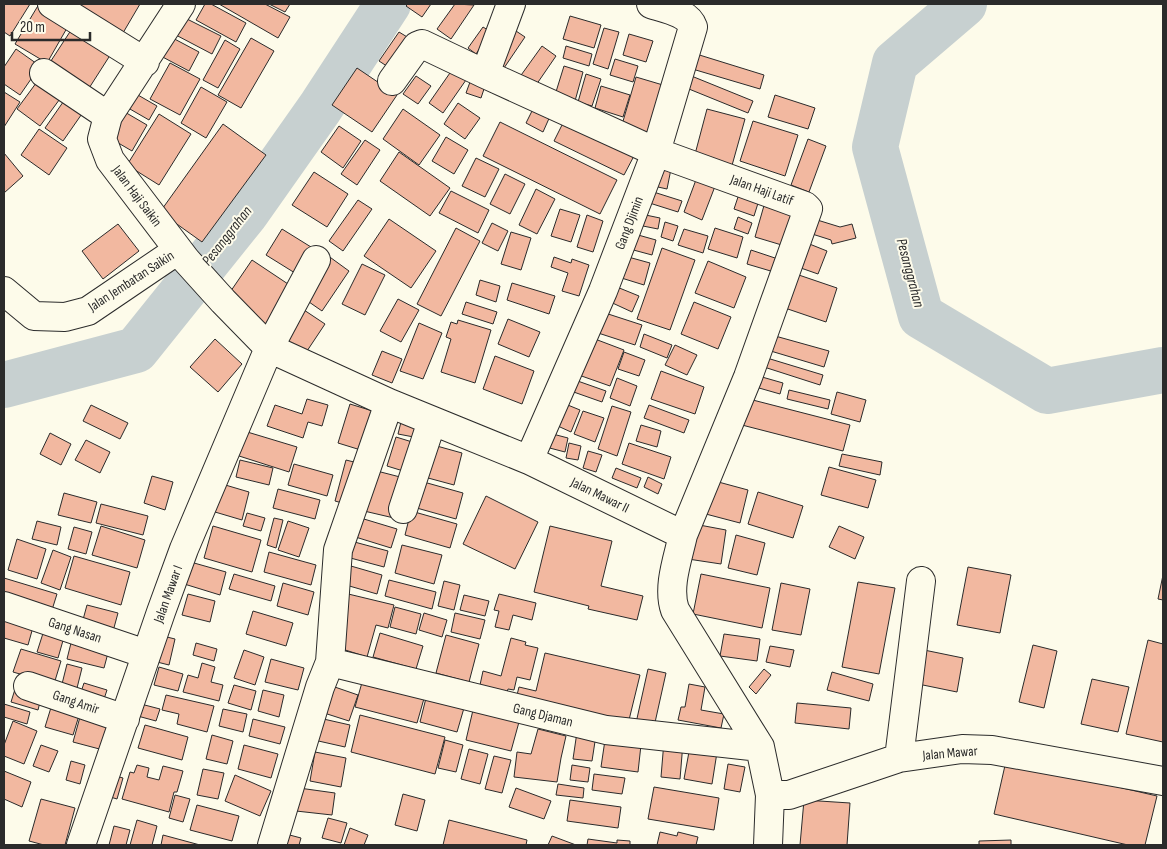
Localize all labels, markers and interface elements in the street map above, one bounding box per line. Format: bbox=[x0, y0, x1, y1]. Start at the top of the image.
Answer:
scale bar bbox=[12, 10, 90, 42]
text: 20 m bbox=[20, 18, 45, 37]
street label: Jalan Haji Saikin bbox=[108, 161, 166, 230]
street label: Jalan Haji Latif bbox=[727, 170, 797, 210]
street label: Gang Djimin bbox=[611, 194, 647, 252]
water label: Pesanggrahan bbox=[198, 202, 256, 270]
water label: Pesanggrahan bbox=[892, 236, 928, 310]
street label: Jalan Jembatan Saikin bbox=[84, 247, 177, 316]
street label: Jalan Mawar II bbox=[567, 473, 632, 516]
street label: Jalan Mawar I bbox=[149, 563, 186, 626]
street label: Gang Nasan bbox=[46, 613, 104, 647]
street label: Gang Amir bbox=[51, 686, 101, 718]
street label: Gang Djaman bbox=[511, 699, 575, 731]
street label: Jalan Mawar bbox=[921, 742, 978, 764]

